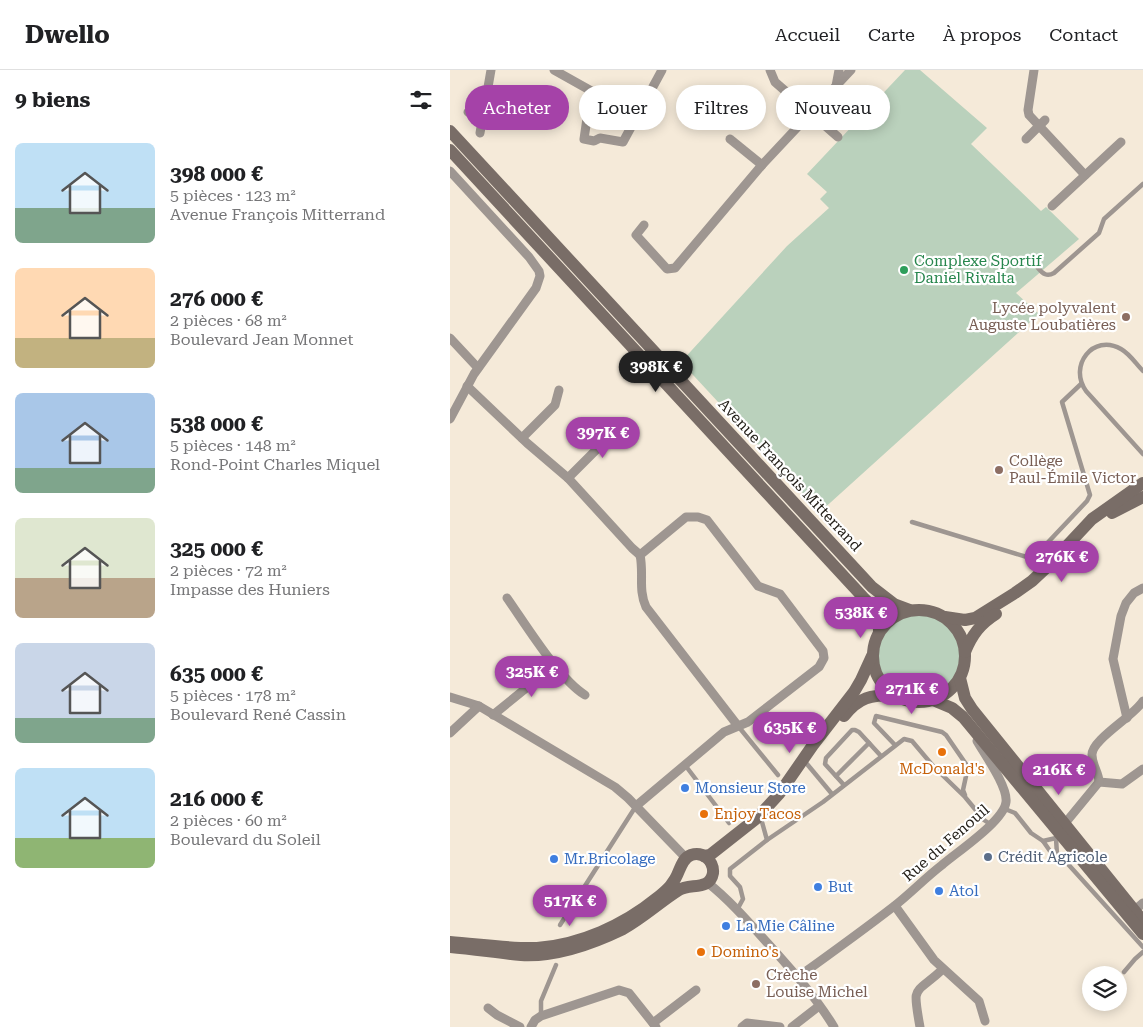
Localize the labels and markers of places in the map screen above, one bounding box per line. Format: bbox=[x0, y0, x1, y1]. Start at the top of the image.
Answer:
place label: Complexe Sportif Daniel Rivalta bbox=[914, 252, 1043, 287]
marker: Complexe Sportif Daniel Rivalta bbox=[898, 264, 910, 276]
place label: Lycée polyvalent Auguste Loubatières bbox=[968, 299, 1116, 334]
marker: Lycée polyvalent Auguste Loubatières bbox=[1120, 311, 1132, 323]
pin: 398K € bbox=[615, 350, 697, 393]
pin: 397K € bbox=[562, 416, 644, 459]
place label: Collège Paul-Émile Victor bbox=[1009, 452, 1136, 487]
marker: Collège Paul-Émile Victor bbox=[993, 464, 1005, 476]
pin: 276K € bbox=[1021, 540, 1103, 583]
pin: 538K € bbox=[820, 596, 902, 639]
pin: 325K € bbox=[491, 656, 573, 698]
pin: 271K € bbox=[871, 672, 953, 715]
pin: 635K € bbox=[749, 712, 831, 754]
marker: McDonald's bbox=[936, 746, 948, 758]
pin: 216K € bbox=[1018, 754, 1100, 796]
place label: McDonald's bbox=[899, 760, 985, 778]
place label: Monsieur Store bbox=[695, 779, 806, 797]
marker: Monsieur Store bbox=[679, 782, 691, 794]
place label: Enjoy Tacos bbox=[714, 805, 801, 823]
marker: Enjoy Tacos bbox=[698, 808, 710, 820]
place label: Crédit Agricole bbox=[998, 848, 1108, 866]
place label: Mr.Bricolage bbox=[564, 850, 655, 868]
marker: Crédit Agricole bbox=[982, 851, 994, 863]
marker: Mr.Bricolage bbox=[548, 853, 560, 865]
place label: But bbox=[828, 878, 853, 896]
marker: But bbox=[812, 881, 824, 893]
place label: Atol bbox=[949, 882, 979, 900]
pin: 517K € bbox=[529, 884, 611, 927]
marker: Atol bbox=[933, 885, 945, 897]
place label: La Mie Câline bbox=[736, 917, 835, 935]
marker: La Mie Câline bbox=[720, 920, 732, 932]
place label: Domino's bbox=[711, 943, 779, 961]
marker: Domino's bbox=[695, 946, 707, 958]
place label: Crèche Louise Michel bbox=[766, 966, 868, 1001]
marker: Crèche Louise Michel bbox=[750, 978, 762, 990]

